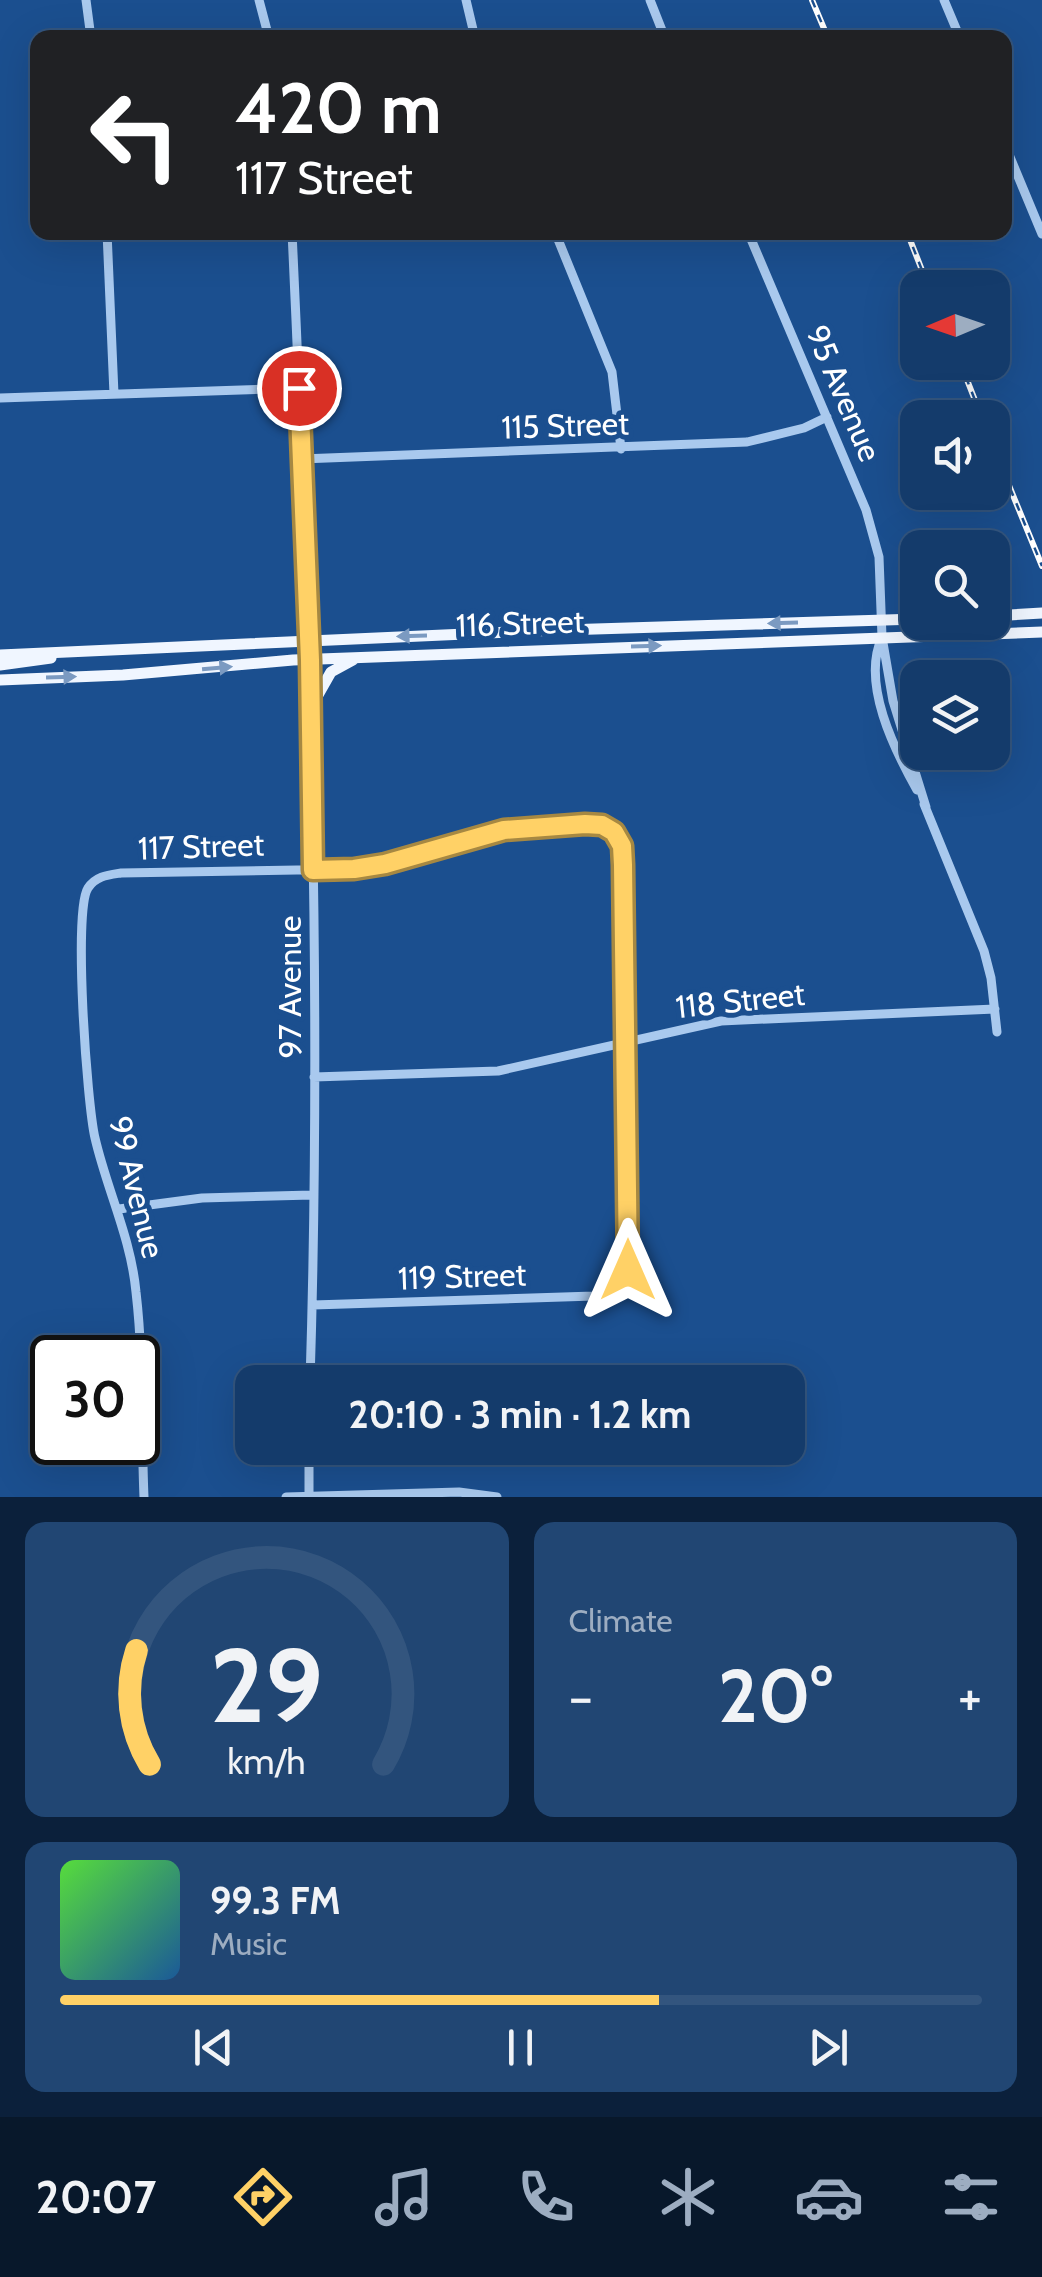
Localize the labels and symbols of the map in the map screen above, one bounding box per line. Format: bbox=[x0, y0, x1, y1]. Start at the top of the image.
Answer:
north arrow bbox=[900, 270, 1010, 380]
street label: 95 Avenue bbox=[798, 319, 890, 467]
pin bbox=[257, 346, 342, 431]
street label: 115 Street bbox=[501, 403, 630, 447]
street label: 116 Street bbox=[455, 601, 585, 645]
one-way arrow bbox=[767, 616, 799, 632]
one-way arrow bbox=[395, 628, 427, 644]
one-way arrow bbox=[631, 637, 663, 653]
one-way arrow bbox=[201, 659, 233, 675]
one-way arrow bbox=[46, 669, 78, 685]
street label: 117 Street bbox=[137, 824, 265, 868]
street label: 97 Avenue bbox=[270, 916, 309, 1058]
street label: 118 Street bbox=[673, 974, 807, 1026]
street label: 99 Avenue bbox=[101, 1112, 173, 1262]
position arrow bbox=[576, 1218, 680, 1322]
street label: 119 Street bbox=[397, 1254, 527, 1298]
speed limit sign: 30 bbox=[30, 1335, 160, 1465]

